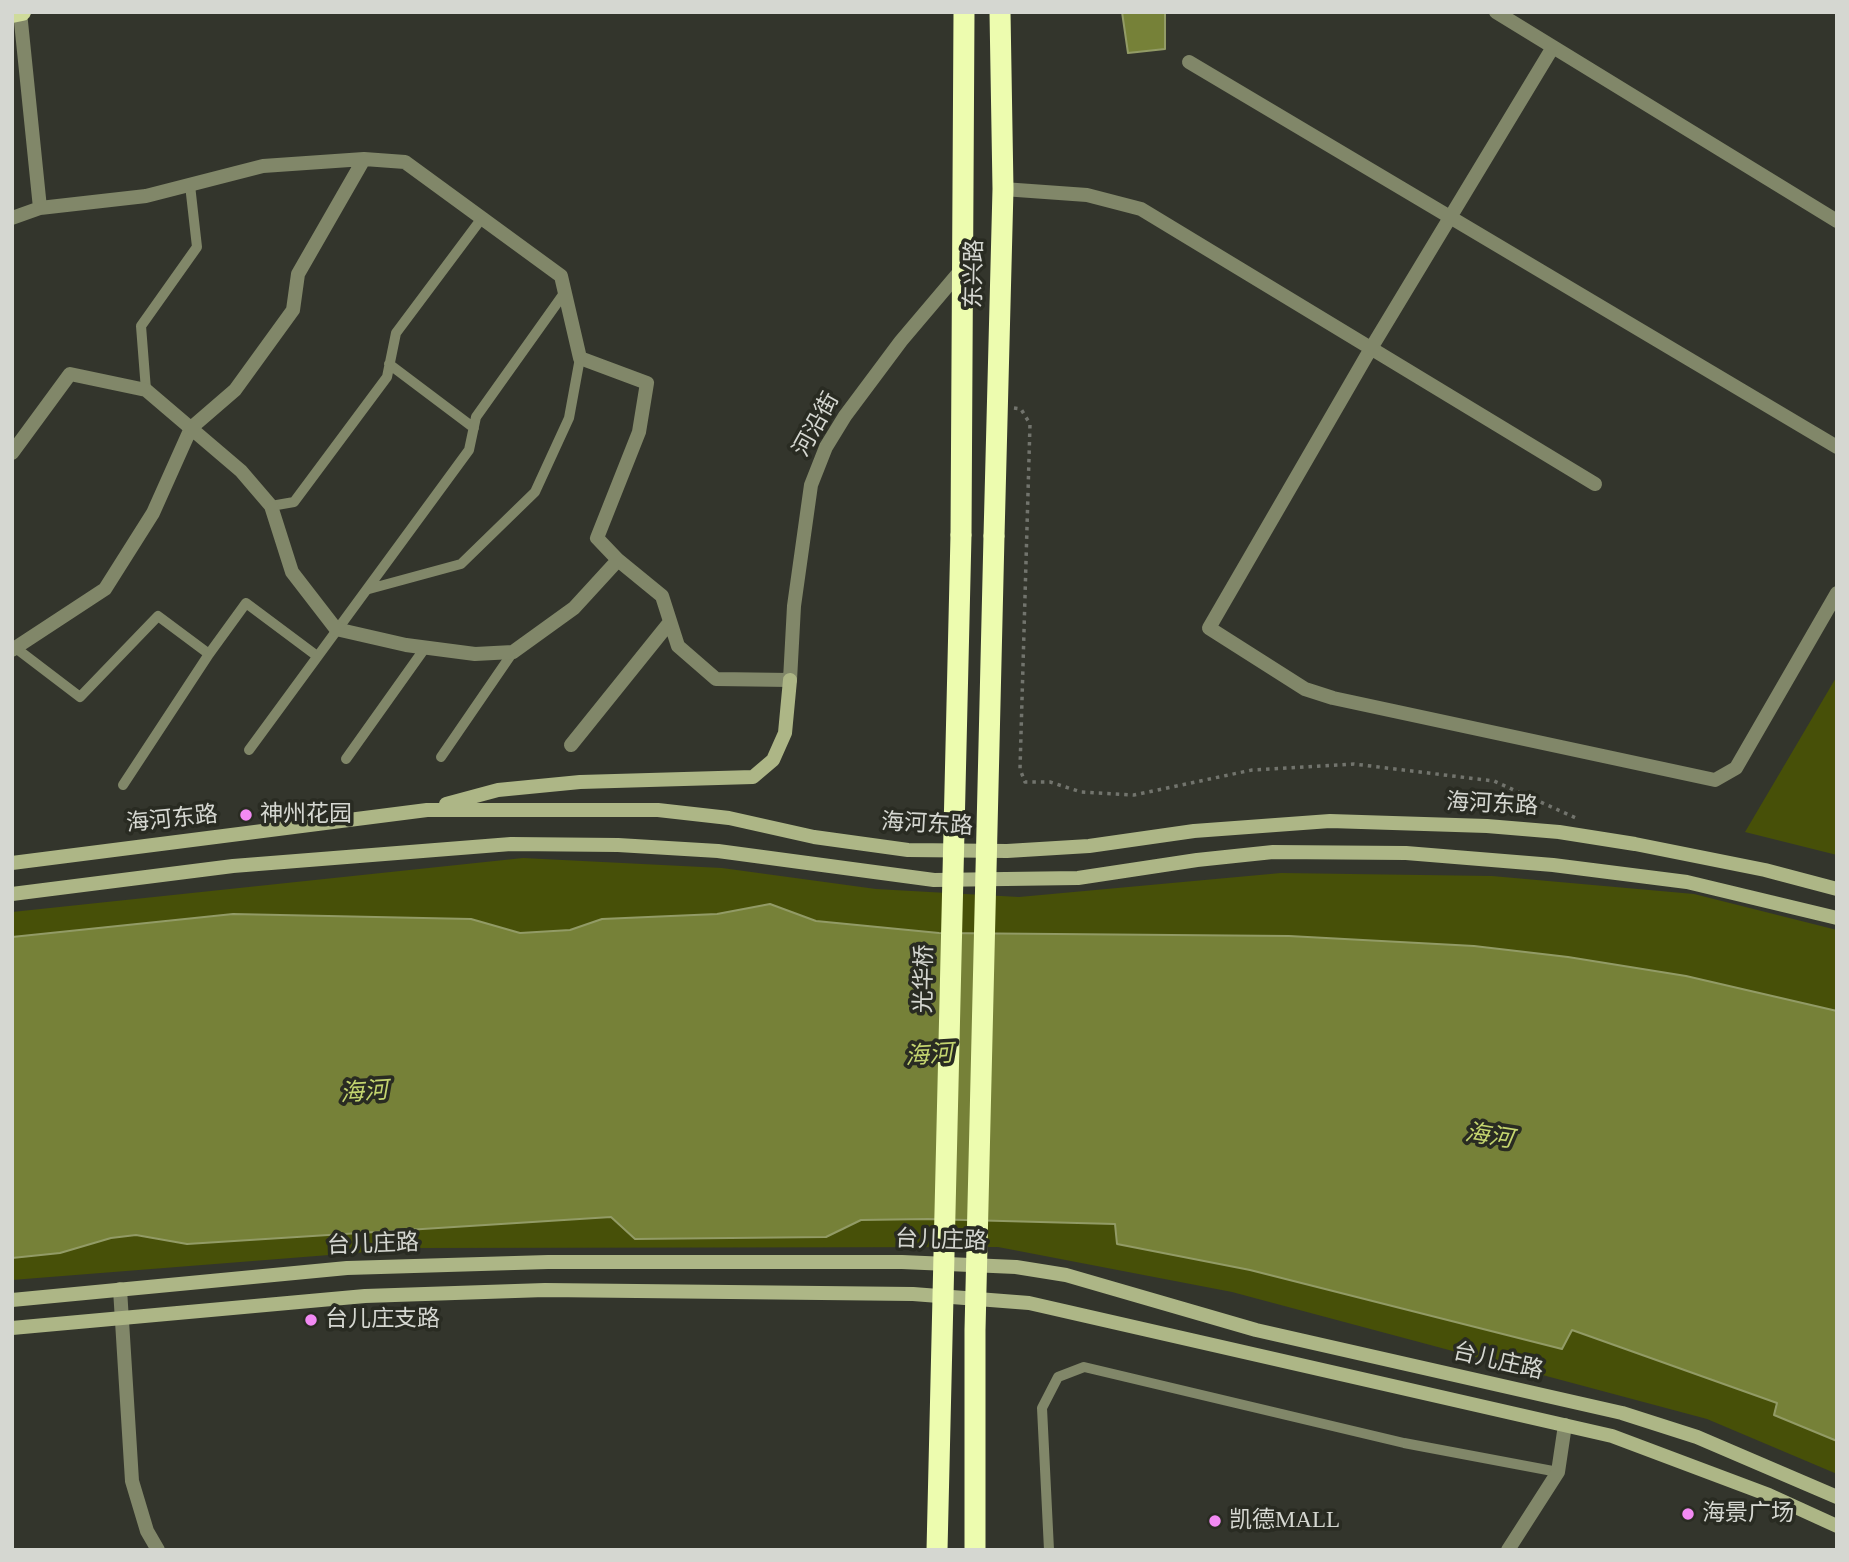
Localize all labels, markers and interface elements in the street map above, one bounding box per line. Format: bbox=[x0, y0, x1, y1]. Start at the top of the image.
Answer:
street label: 东兴路 bbox=[961, 239, 989, 309]
street label: 河沿街 bbox=[788, 388, 846, 462]
street label: 海河东路 bbox=[1445, 789, 1539, 821]
street label: 海河东路 bbox=[125, 801, 219, 839]
place label: 神州花园 bbox=[260, 801, 352, 829]
marker: 神州花园 bbox=[238, 807, 254, 823]
street label: 海河东路 bbox=[880, 809, 974, 841]
street label: 光华桥 bbox=[911, 944, 939, 1014]
water label: 海河 bbox=[904, 1040, 954, 1072]
water label: 海河 bbox=[339, 1077, 389, 1109]
water label: 海河 bbox=[1463, 1119, 1515, 1155]
street label: 台儿庄路 bbox=[895, 1226, 987, 1256]
street label: 台儿庄路 bbox=[327, 1230, 419, 1260]
place label: 台儿庄支路 bbox=[325, 1306, 440, 1334]
marker: 台儿庄支路 bbox=[303, 1312, 319, 1328]
street label: 台儿庄路 bbox=[1450, 1338, 1546, 1386]
place label: 海景广场 bbox=[1702, 1500, 1794, 1528]
marker: 海景广场 bbox=[1680, 1506, 1696, 1522]
place label: 凯德MALL bbox=[1229, 1507, 1340, 1535]
marker: 凯德MALL bbox=[1207, 1513, 1223, 1529]

